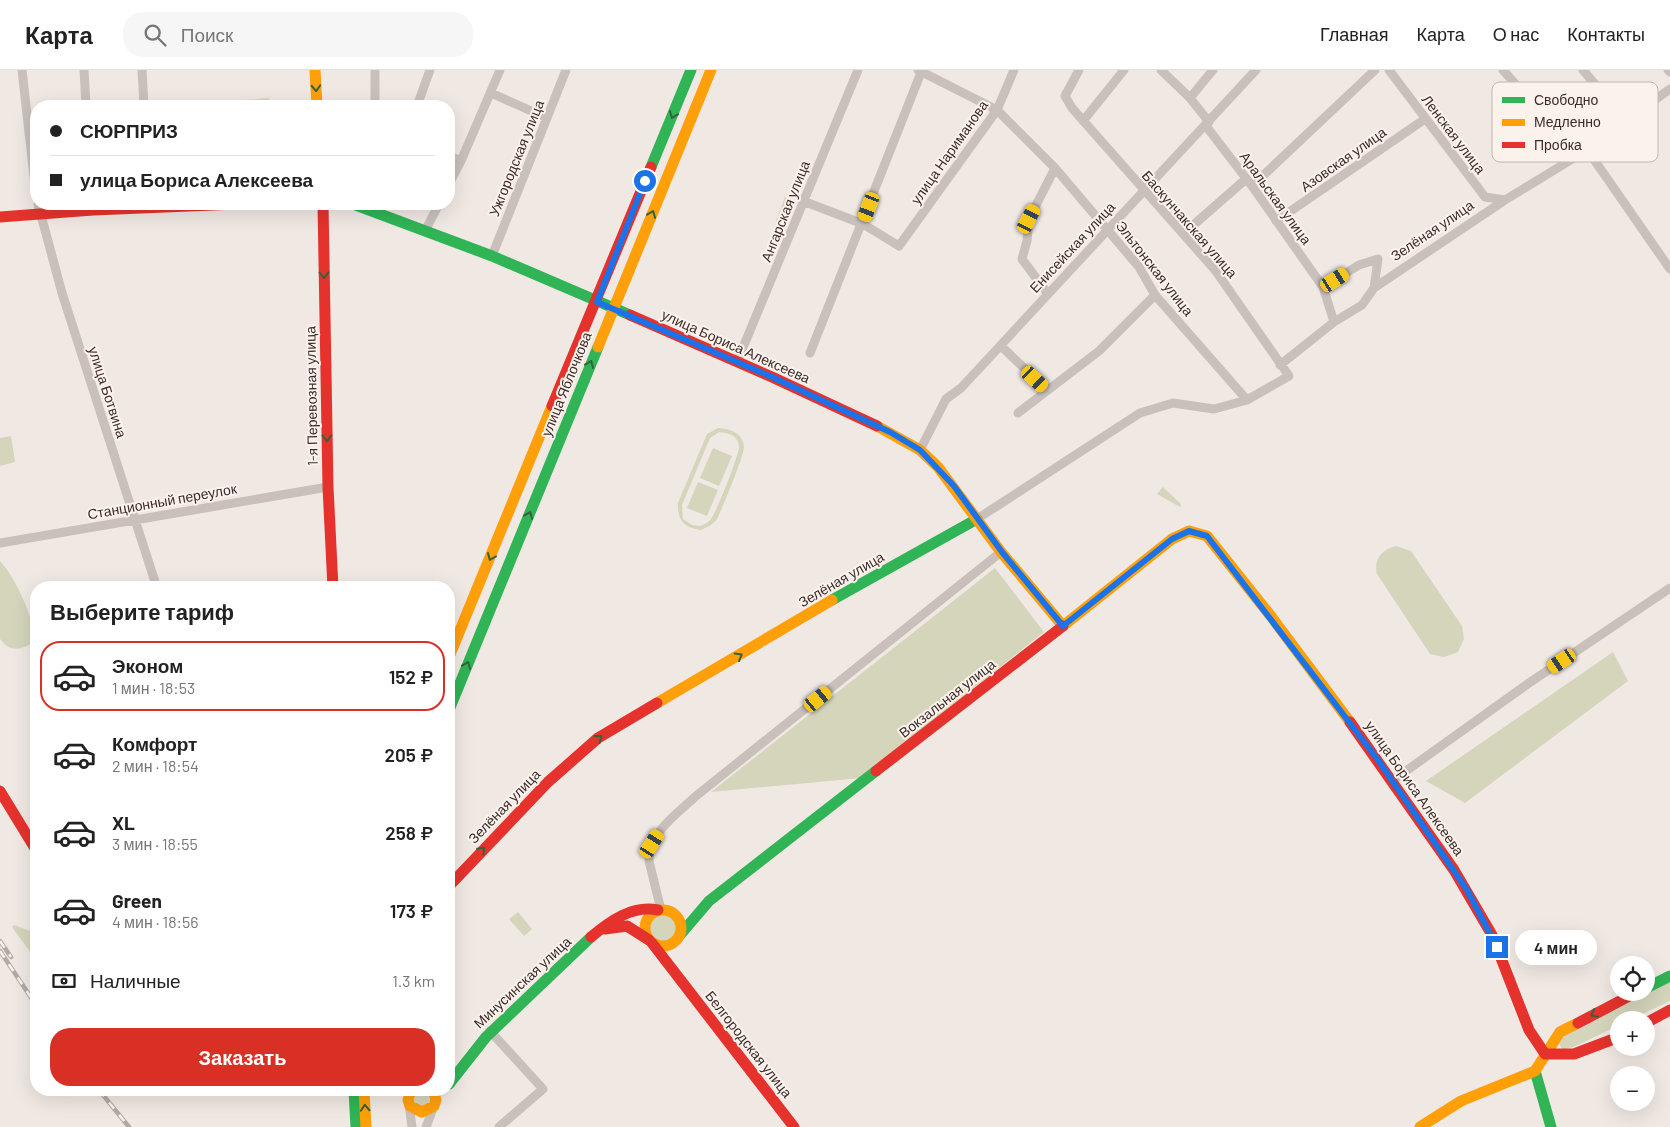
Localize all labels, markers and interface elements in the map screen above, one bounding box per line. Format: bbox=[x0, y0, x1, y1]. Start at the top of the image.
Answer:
search box bbox=[123, 12, 473, 57]
text: Карта bbox=[25, 20, 93, 49]
icon: search bbox=[141, 21, 169, 49]
text: Поиск bbox=[181, 23, 233, 46]
text: Главная bbox=[1320, 23, 1389, 45]
text: Карта bbox=[1417, 23, 1465, 45]
text: О нас bbox=[1493, 23, 1539, 45]
text: Контакты bbox=[1567, 23, 1645, 45]
legend bbox=[1492, 82, 1658, 162]
one-way arrow bbox=[311, 84, 322, 92]
street label: Ленская улица bbox=[1419, 91, 1489, 177]
text: Свободно bbox=[1534, 91, 1599, 108]
street label: Ужгородская улица bbox=[485, 97, 547, 219]
street label: улица Нариманова bbox=[907, 97, 991, 207]
one-way arrow bbox=[668, 110, 679, 119]
text: Медленно bbox=[1534, 113, 1601, 130]
text: СЮРПРИЗ bbox=[80, 119, 178, 142]
street label: Азовская улица bbox=[1297, 123, 1389, 195]
text: Пробка bbox=[1534, 136, 1582, 153]
street label: Аральская улица bbox=[1237, 148, 1315, 248]
street label: Ангарская улица bbox=[757, 158, 813, 264]
street label: Баскунчакская улица bbox=[1139, 167, 1241, 281]
text: улица Бориса Алексеева bbox=[80, 168, 313, 191]
route start bbox=[634, 170, 656, 192]
car bbox=[856, 190, 881, 224]
street label: Зелёная улица bbox=[1387, 196, 1477, 264]
street label: Енисейская улица bbox=[1026, 198, 1118, 296]
car bbox=[1015, 202, 1042, 236]
one-way arrow bbox=[646, 210, 656, 219]
street label: Эльтонская улица bbox=[1113, 217, 1197, 319]
car bbox=[1318, 266, 1351, 294]
one-way arrow bbox=[319, 272, 329, 279]
street label: улица Бориса Алексеева bbox=[659, 306, 813, 387]
street label: 1-я Перевозная улица bbox=[301, 326, 321, 466]
street label: улица Яблочкова bbox=[537, 329, 595, 439]
street label: улица Ботвина bbox=[85, 344, 131, 440]
one-way arrow bbox=[584, 360, 595, 369]
car bbox=[1018, 363, 1051, 395]
one-way arrow bbox=[322, 434, 332, 442]
street label: Станционный переулок bbox=[86, 479, 239, 523]
one-way arrow bbox=[523, 511, 533, 519]
street label: Зелёная улица bbox=[795, 548, 887, 610]
one-way arrow bbox=[486, 552, 496, 560]
text: Выберите тариф bbox=[50, 598, 234, 624]
car bbox=[1545, 646, 1578, 676]
one-way arrow bbox=[734, 652, 743, 662]
icon: car bbox=[52, 654, 97, 699]
text: Эконом bbox=[112, 654, 183, 677]
street label: Вокзальная улица bbox=[895, 655, 999, 741]
one-way arrow bbox=[461, 661, 472, 670]
text: 152 ₽ bbox=[389, 665, 433, 688]
text: 1 мин · 18:53 bbox=[112, 678, 195, 697]
car bbox=[801, 684, 834, 714]
street label: улица Бориса Алексеева bbox=[1362, 717, 1468, 859]
icon: car bbox=[52, 732, 97, 777]
text: Комфорт bbox=[112, 732, 197, 755]
one-way arrow bbox=[593, 735, 603, 744]
text: 205 ₽ bbox=[385, 743, 433, 766]
text: 2 мин · 18:54 bbox=[112, 756, 199, 775]
street label: Зелёная улица bbox=[464, 765, 544, 846]
icon: car bbox=[52, 810, 97, 855]
text: XL bbox=[112, 811, 135, 834]
text: 258 ₽ bbox=[385, 821, 433, 844]
car bbox=[637, 827, 666, 861]
text: 3 мин · 18:55 bbox=[112, 834, 198, 853]
one-way arrow bbox=[476, 847, 485, 856]
icon: car bbox=[52, 888, 97, 933]
text: Green bbox=[112, 889, 162, 912]
text: 173 ₽ bbox=[390, 899, 433, 922]
text: 4 мин · 18:56 bbox=[112, 912, 198, 931]
callout: 4 мин bbox=[1514, 930, 1597, 964]
street label: Минусинская улица bbox=[470, 932, 574, 1031]
route end bbox=[1486, 936, 1508, 958]
text: 4 мин bbox=[1534, 938, 1578, 957]
map controls bbox=[1610, 956, 1655, 1111]
button: locate bbox=[1610, 956, 1655, 1001]
icon: cash bbox=[50, 967, 78, 995]
text: Наличные bbox=[90, 969, 181, 992]
text: 1.3 km bbox=[392, 971, 435, 990]
street label: Белгородская улица bbox=[702, 987, 796, 1101]
one-way arrow bbox=[1590, 1008, 1599, 1018]
button: + bbox=[1610, 1011, 1655, 1056]
button: Заказать bbox=[50, 1028, 435, 1086]
button: − bbox=[1610, 1066, 1655, 1111]
one-way arrow bbox=[359, 1104, 370, 1112]

